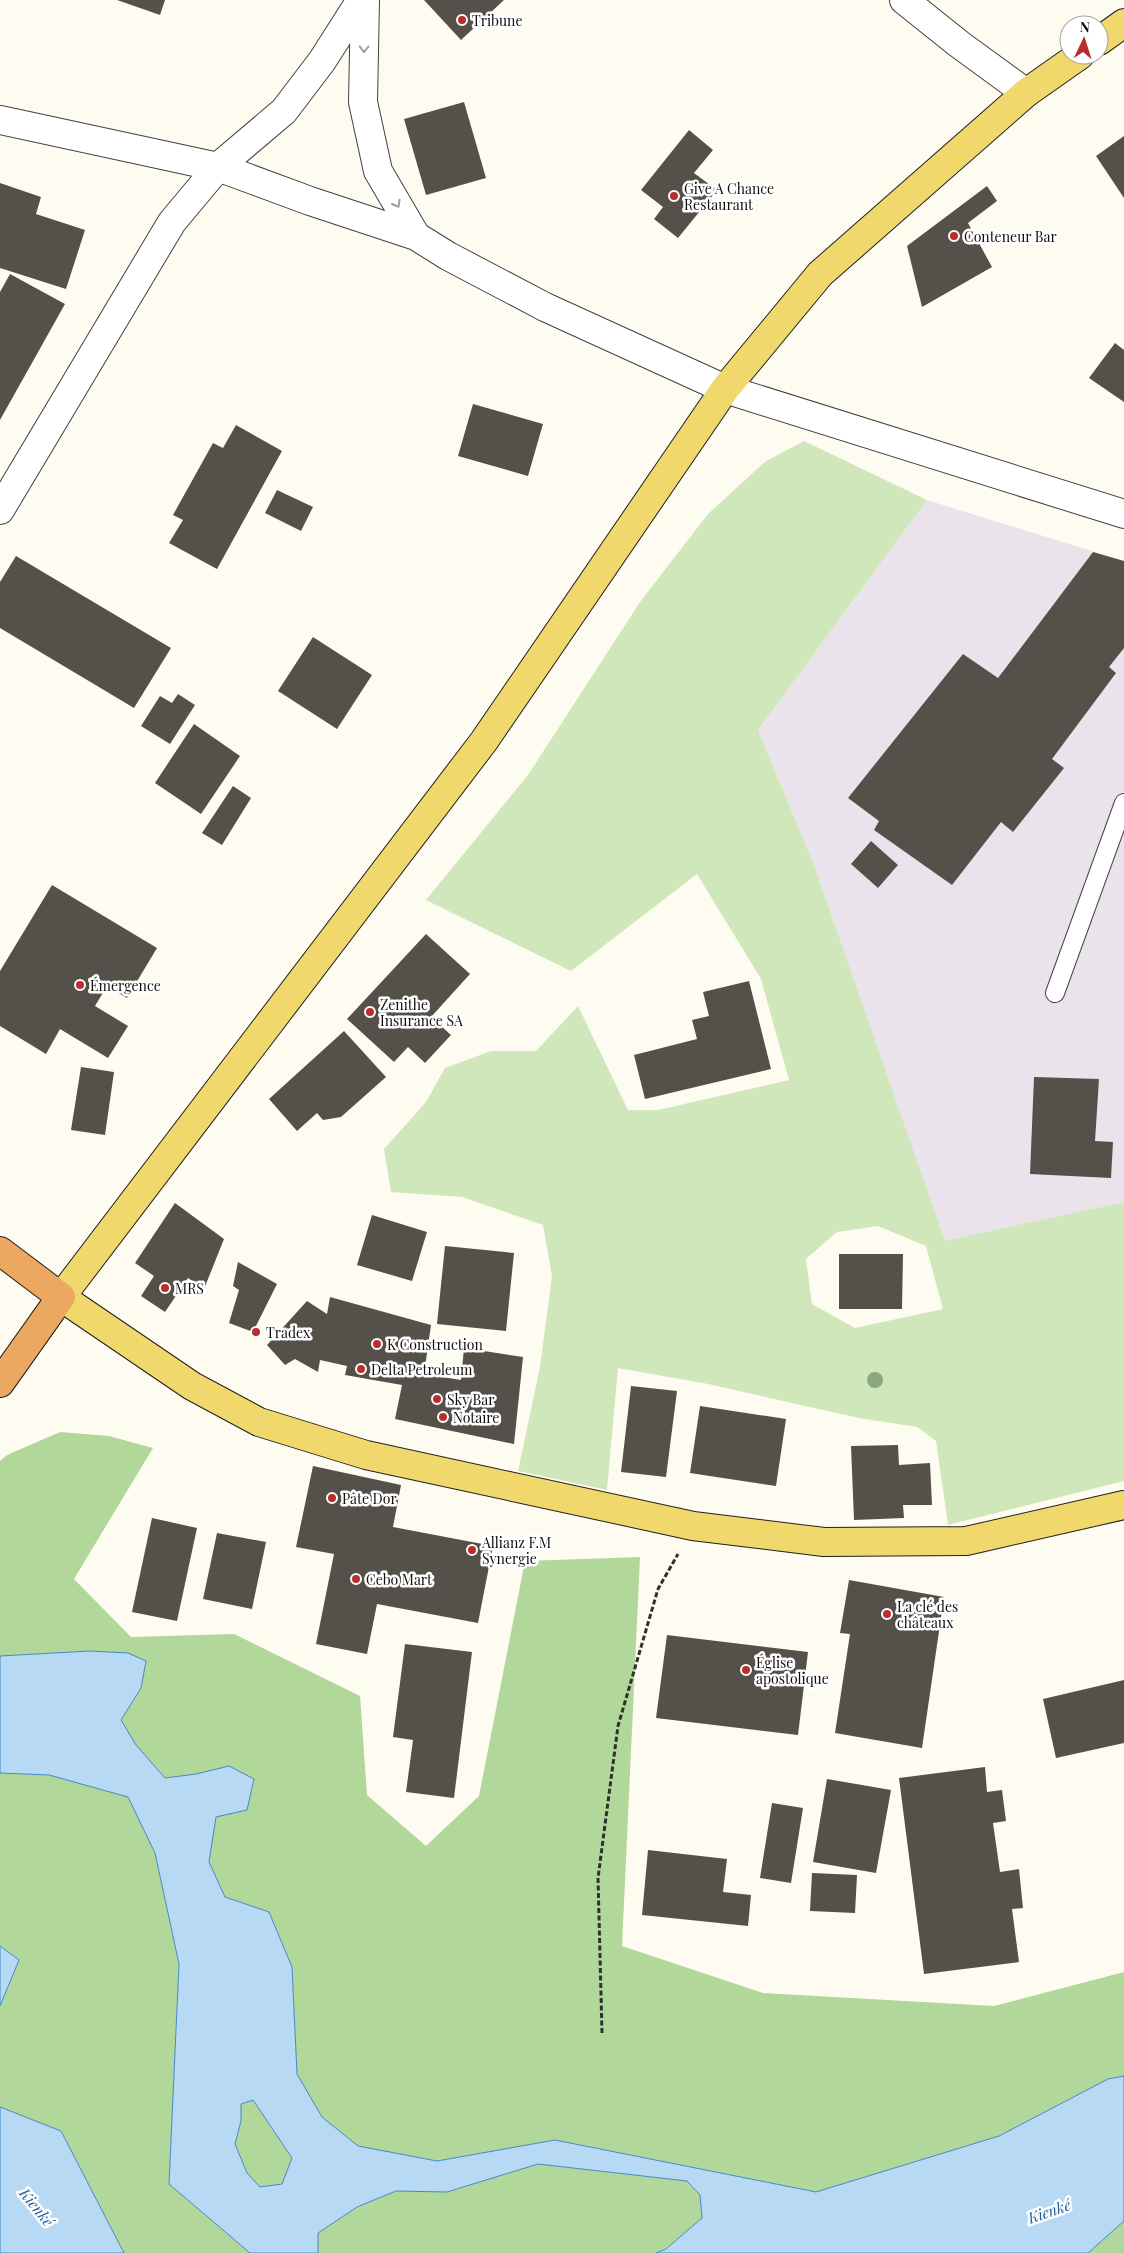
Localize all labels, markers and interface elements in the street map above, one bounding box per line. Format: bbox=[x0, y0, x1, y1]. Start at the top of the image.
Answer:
place label: Tribune bbox=[472, 11, 522, 30]
marker: Tribune bbox=[456, 14, 468, 26]
north arrow bbox=[1059, 15, 1109, 65]
text: N bbox=[1079, 17, 1091, 36]
one-way arrow bbox=[359, 45, 369, 53]
place label: Give A Chance Restaurant bbox=[684, 179, 774, 214]
marker: Give A Chance Restaurant bbox=[668, 190, 680, 202]
one-way arrow bbox=[391, 199, 401, 208]
place label: Conteneur Bar bbox=[964, 227, 1057, 246]
marker: Conteneur Bar bbox=[948, 230, 960, 242]
place label: Émergence bbox=[90, 976, 161, 995]
marker: Émergence bbox=[74, 979, 86, 991]
place label: Zenithe Insurance SA bbox=[380, 995, 463, 1030]
marker: Zenithe Insurance SA bbox=[364, 1006, 376, 1018]
place label: MRS bbox=[175, 1279, 204, 1298]
marker: MRS bbox=[159, 1282, 171, 1294]
place label: Tradex bbox=[266, 1323, 311, 1342]
marker: Tradex bbox=[250, 1326, 262, 1338]
place label: K Construction bbox=[387, 1335, 483, 1354]
marker: K Construction bbox=[371, 1338, 383, 1350]
place label: Delta Petroleum bbox=[371, 1360, 473, 1379]
marker: Delta Petroleum bbox=[355, 1363, 367, 1375]
place label: Sky Bar bbox=[447, 1390, 495, 1409]
marker: Sky Bar bbox=[431, 1393, 443, 1405]
place label: Notaire bbox=[453, 1408, 499, 1427]
marker: Notaire bbox=[437, 1411, 449, 1423]
place label: Pâte Dor bbox=[342, 1489, 397, 1508]
marker: Pâte Dor bbox=[326, 1492, 338, 1504]
place label: Allianz F.M Synergie bbox=[481, 1533, 551, 1568]
marker: Allianz F.M Synergie bbox=[466, 1544, 478, 1556]
place label: Cebo Mart bbox=[366, 1570, 433, 1589]
marker: Cebo Mart bbox=[350, 1573, 362, 1585]
place label: La clé des châteaux bbox=[897, 1597, 958, 1632]
marker: La clé des châteaux bbox=[881, 1608, 893, 1620]
place label: Église apostolique bbox=[756, 1653, 829, 1688]
marker: Église apostolique bbox=[740, 1664, 752, 1676]
water label: Kienké bbox=[15, 2183, 60, 2232]
water label: Kienké bbox=[1024, 2194, 1075, 2228]

